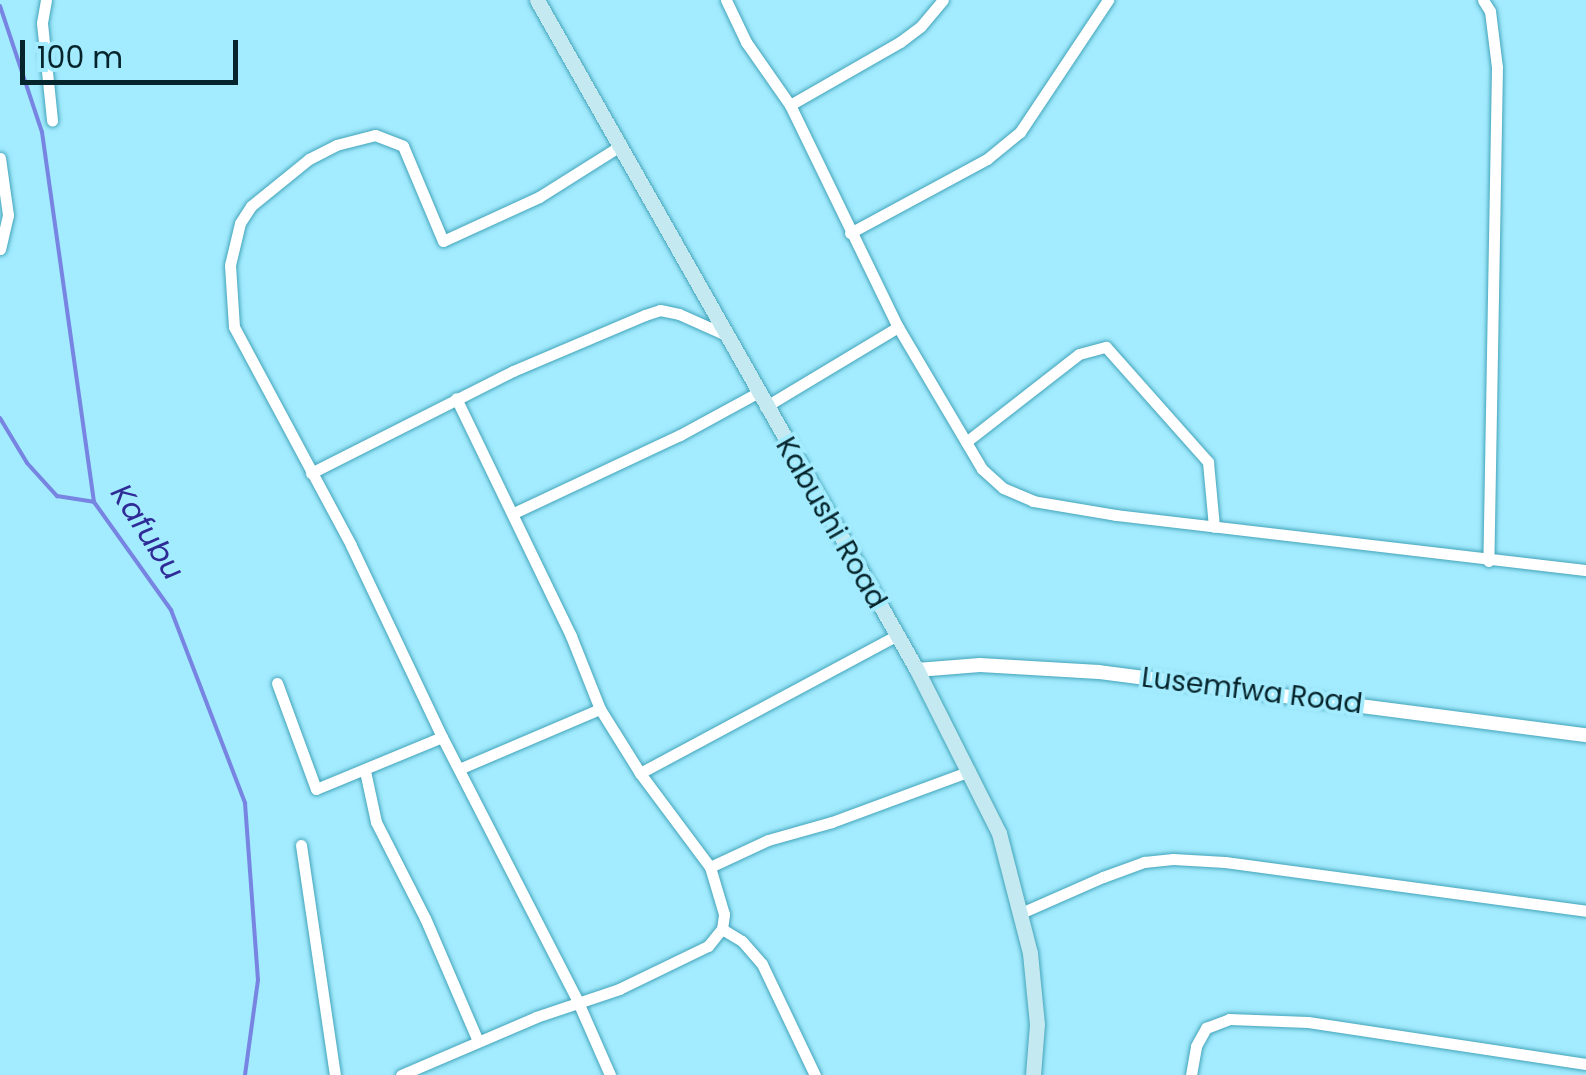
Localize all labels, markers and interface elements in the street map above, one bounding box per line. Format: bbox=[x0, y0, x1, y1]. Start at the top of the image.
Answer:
scale bar bbox=[25, 20, 242, 82]
text: 100 m bbox=[37, 36, 123, 79]
street label: Kabushi Road bbox=[768, 431, 894, 615]
water label: Kafubu bbox=[103, 477, 191, 587]
street label: Lusemfwa Road bbox=[1140, 661, 1364, 721]

